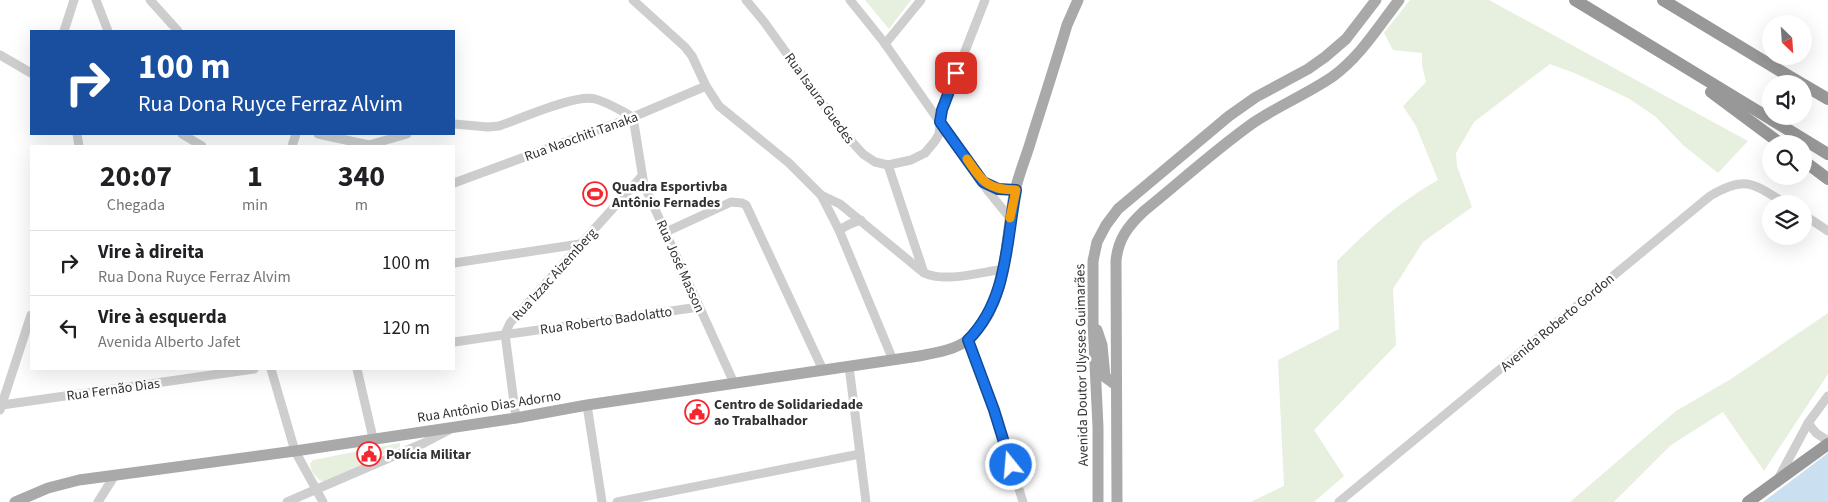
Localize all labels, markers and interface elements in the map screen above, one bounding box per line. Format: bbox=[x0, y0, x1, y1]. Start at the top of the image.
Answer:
north arrow bbox=[1762, 15, 1812, 65]
map controls bbox=[1762, 15, 1812, 245]
text: 100 m bbox=[138, 42, 230, 92]
street label: Rua Isaura Guedes bbox=[779, 49, 859, 148]
icon: right bbox=[55, 50, 120, 115]
pin bbox=[935, 52, 977, 94]
icon: arrive bbox=[942, 59, 970, 87]
button: sound bbox=[1762, 75, 1812, 125]
text: Rua Dona Ruyce Ferraz Alvim bbox=[138, 88, 403, 120]
street label: Rua Naochiti Tanaka bbox=[522, 107, 641, 167]
button: search bbox=[1762, 135, 1812, 185]
text: 20:07 bbox=[100, 155, 172, 198]
text: 1 bbox=[247, 155, 263, 198]
text: 340 bbox=[338, 155, 385, 198]
place label: Quadra Esportivba Antônio Fernades bbox=[611, 177, 727, 213]
sports icon: Quadra Esportivba Antônio Fernades bbox=[582, 181, 608, 207]
text: Chegada bbox=[107, 194, 165, 216]
text: min bbox=[242, 194, 268, 216]
text: m bbox=[355, 194, 368, 216]
button: layers bbox=[1762, 195, 1812, 245]
street label: Rua José Masson bbox=[651, 217, 709, 316]
street label: Rua Izzac Aizemberg bbox=[508, 224, 602, 326]
text: Vire à direita bbox=[98, 239, 204, 266]
icon: right bbox=[55, 249, 83, 277]
text: 100 m bbox=[382, 250, 430, 277]
street label: Avenida Doutor Ulysses Guimarães bbox=[1070, 263, 1094, 466]
text: Rua Dona Ruyce Ferraz Alvim bbox=[98, 266, 291, 288]
street label: Avenida Roberto Gordon bbox=[1496, 269, 1619, 377]
street label: Rua Roberto Badolatto bbox=[539, 302, 673, 340]
text: Vire à esquerda bbox=[98, 304, 227, 331]
icon: left bbox=[55, 314, 83, 342]
text: 120 m bbox=[382, 315, 430, 342]
text: Avenida Alberto Jafet bbox=[98, 331, 240, 353]
street label: Rua Fernão Dias bbox=[65, 374, 161, 406]
street label: Rua Antônio Dias Adorno bbox=[416, 386, 562, 428]
place label: Centro de Solidariedade ao Trabalhador bbox=[714, 395, 863, 431]
public building icon: Centro de Solidariedade ao Trabalhador bbox=[684, 399, 710, 425]
position arrow bbox=[984, 438, 1036, 490]
public building icon: Polícia Militar bbox=[356, 441, 382, 467]
place label: Polícia Militar bbox=[386, 445, 471, 465]

